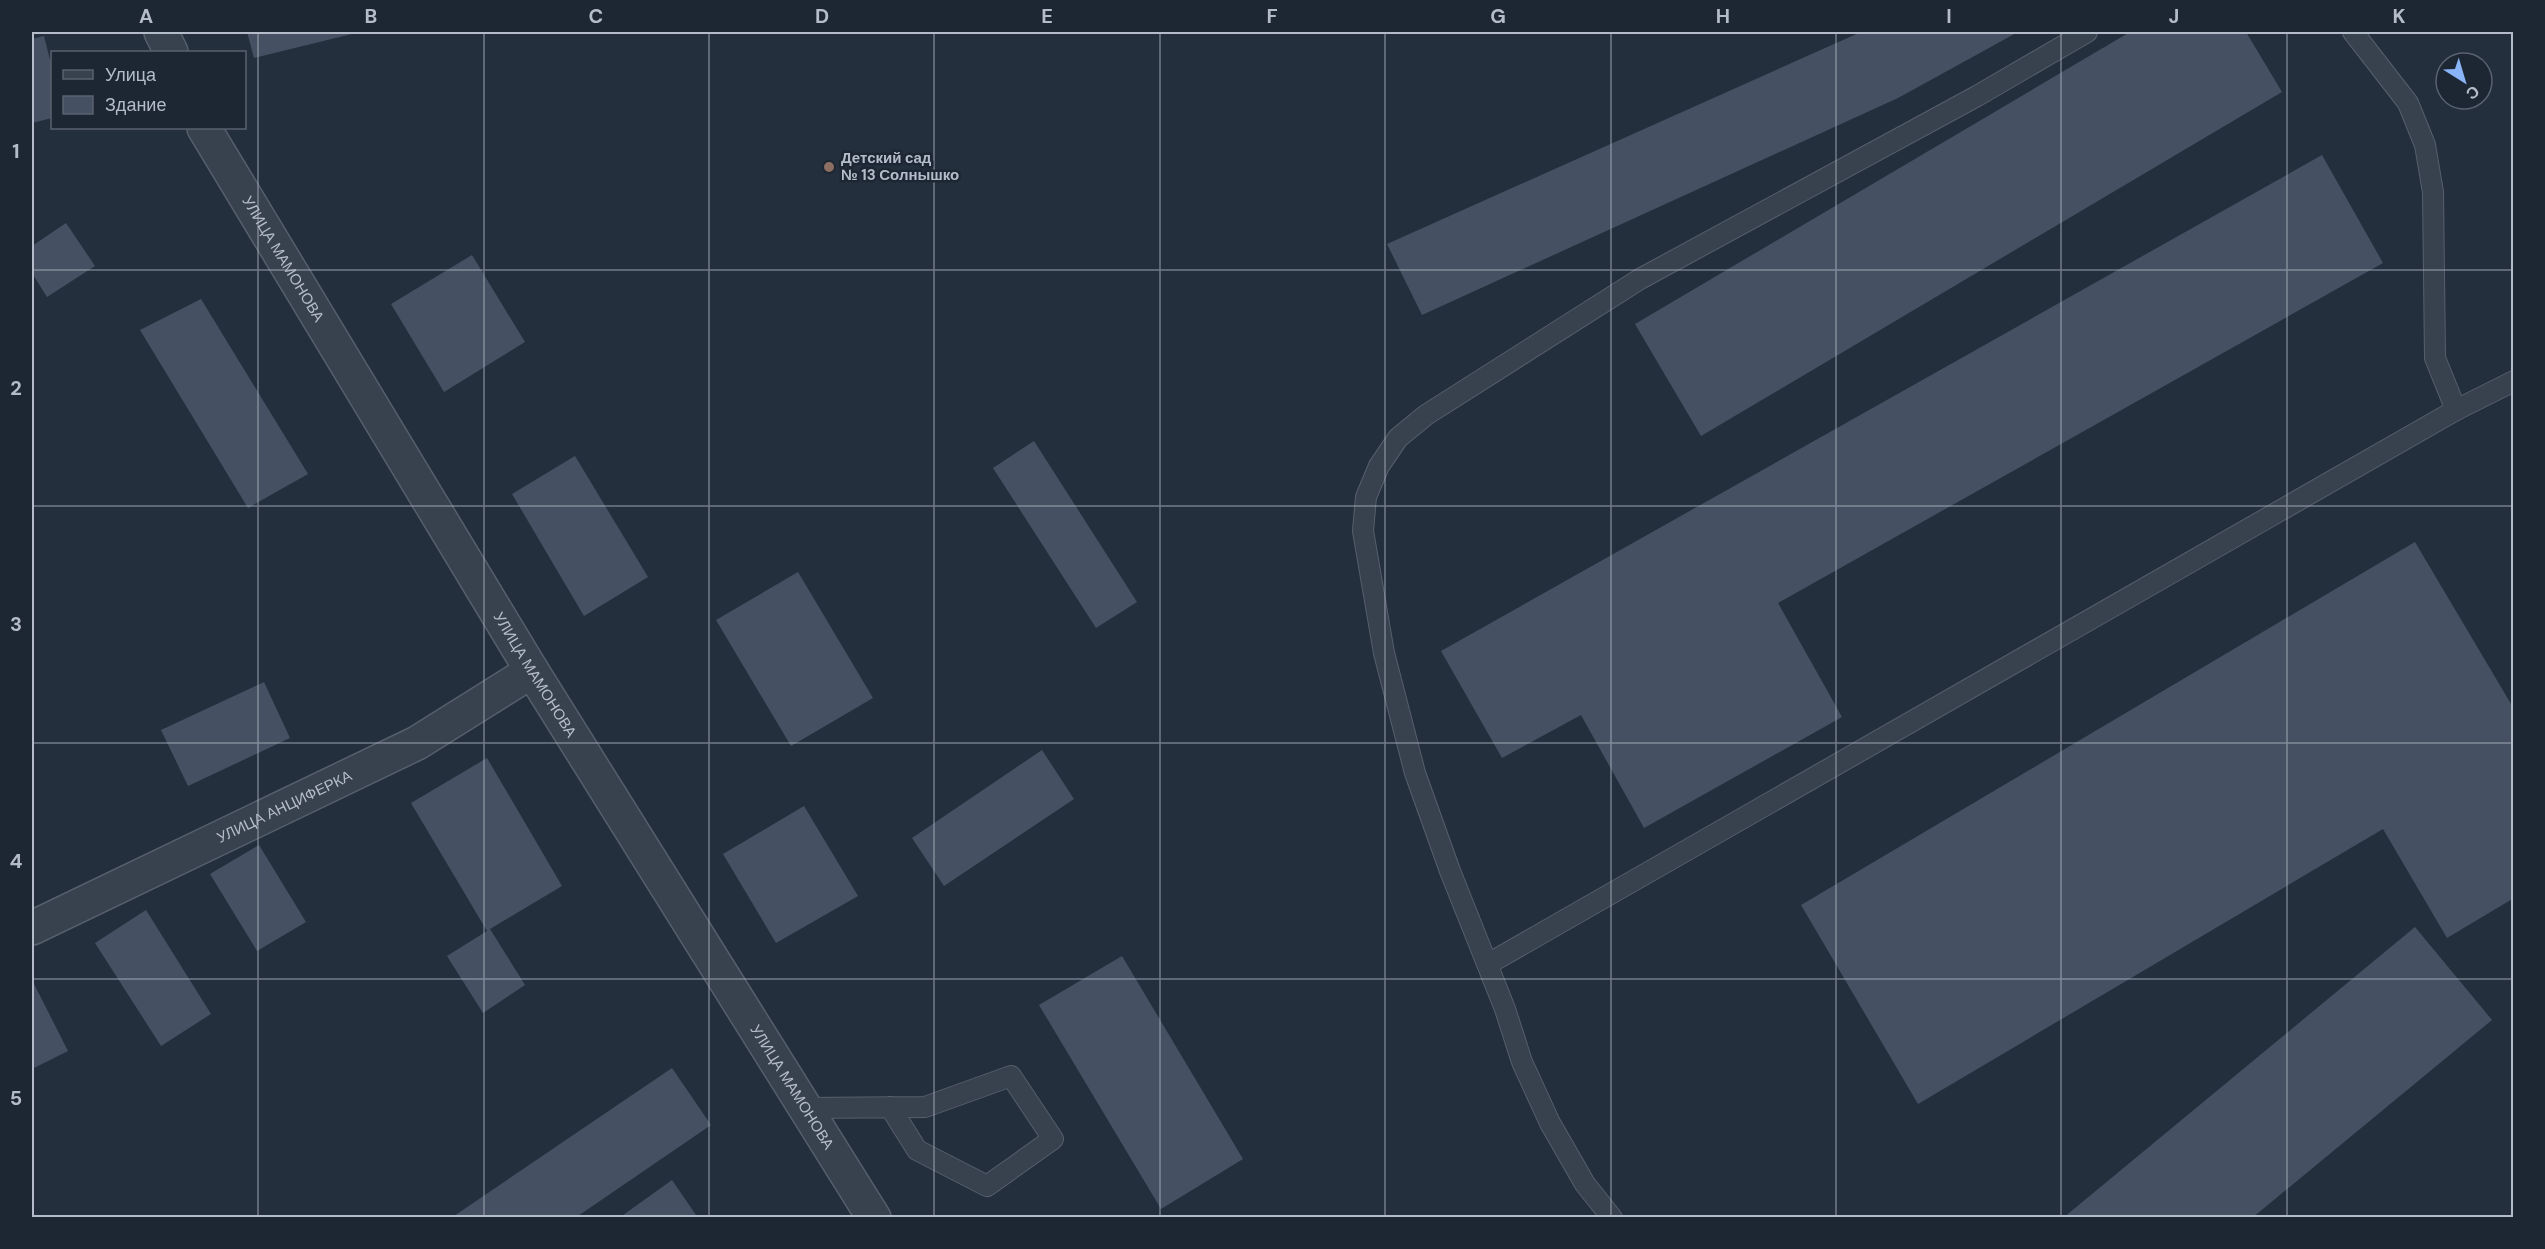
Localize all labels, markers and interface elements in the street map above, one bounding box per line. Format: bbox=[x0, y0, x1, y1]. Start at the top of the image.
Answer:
text: A bbox=[139, 3, 153, 29]
text: B bbox=[365, 3, 377, 29]
text: C bbox=[589, 3, 603, 29]
text: D bbox=[815, 3, 829, 29]
text: E bbox=[1041, 3, 1053, 29]
text: F bbox=[1266, 3, 1278, 29]
text: G bbox=[1490, 3, 1506, 29]
text: H bbox=[1716, 3, 1730, 29]
text: I bbox=[1946, 3, 1952, 29]
text: J bbox=[2169, 3, 2179, 29]
text: K bbox=[2392, 3, 2406, 29]
legend bbox=[51, 51, 246, 129]
north arrow bbox=[2434, 51, 2494, 111]
text: Улица bbox=[105, 63, 157, 87]
text: С bbox=[2461, 81, 2484, 105]
text: Здание bbox=[105, 93, 166, 117]
text: 1 bbox=[12, 138, 20, 164]
place label: Детский сад № 13 Солнышко bbox=[841, 148, 959, 185]
marker: Детский сад № 13 Солнышко bbox=[822, 160, 836, 174]
street label: УЛИЦА МАМОНОВА bbox=[237, 192, 329, 326]
text: 2 bbox=[10, 375, 22, 401]
street label: УЛИЦА МАМОНОВА bbox=[489, 608, 581, 741]
text: 3 bbox=[10, 611, 22, 637]
street label: УЛИЦА АНЦИФЕРКА bbox=[213, 766, 355, 848]
text: 4 bbox=[10, 848, 23, 874]
street label: УЛИЦА МАМОНОВА bbox=[746, 1021, 839, 1153]
text: 5 bbox=[10, 1085, 22, 1111]

